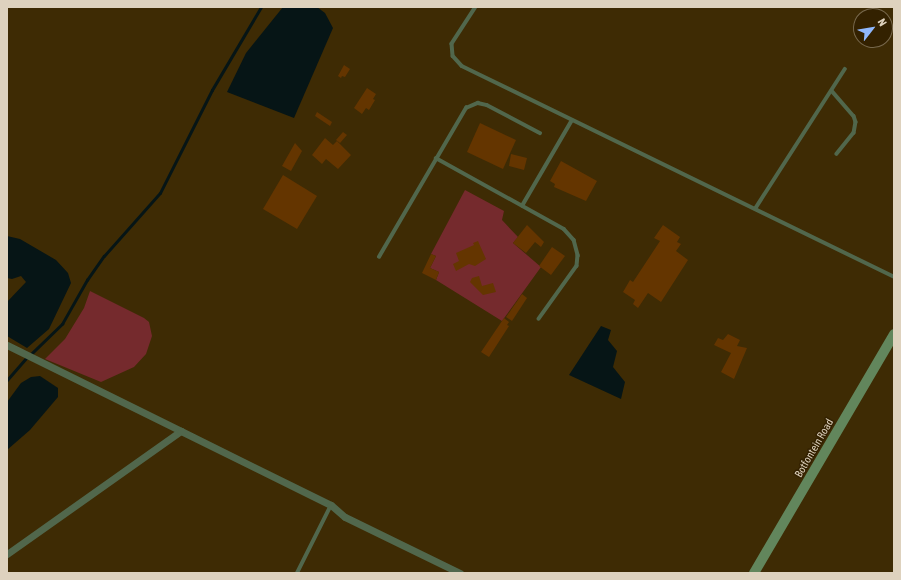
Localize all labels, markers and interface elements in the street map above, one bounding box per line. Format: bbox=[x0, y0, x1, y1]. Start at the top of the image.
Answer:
north arrow bbox=[853, 8, 893, 48]
text: N bbox=[876, 16, 889, 28]
street label: Botfontein Road bbox=[792, 416, 836, 480]

